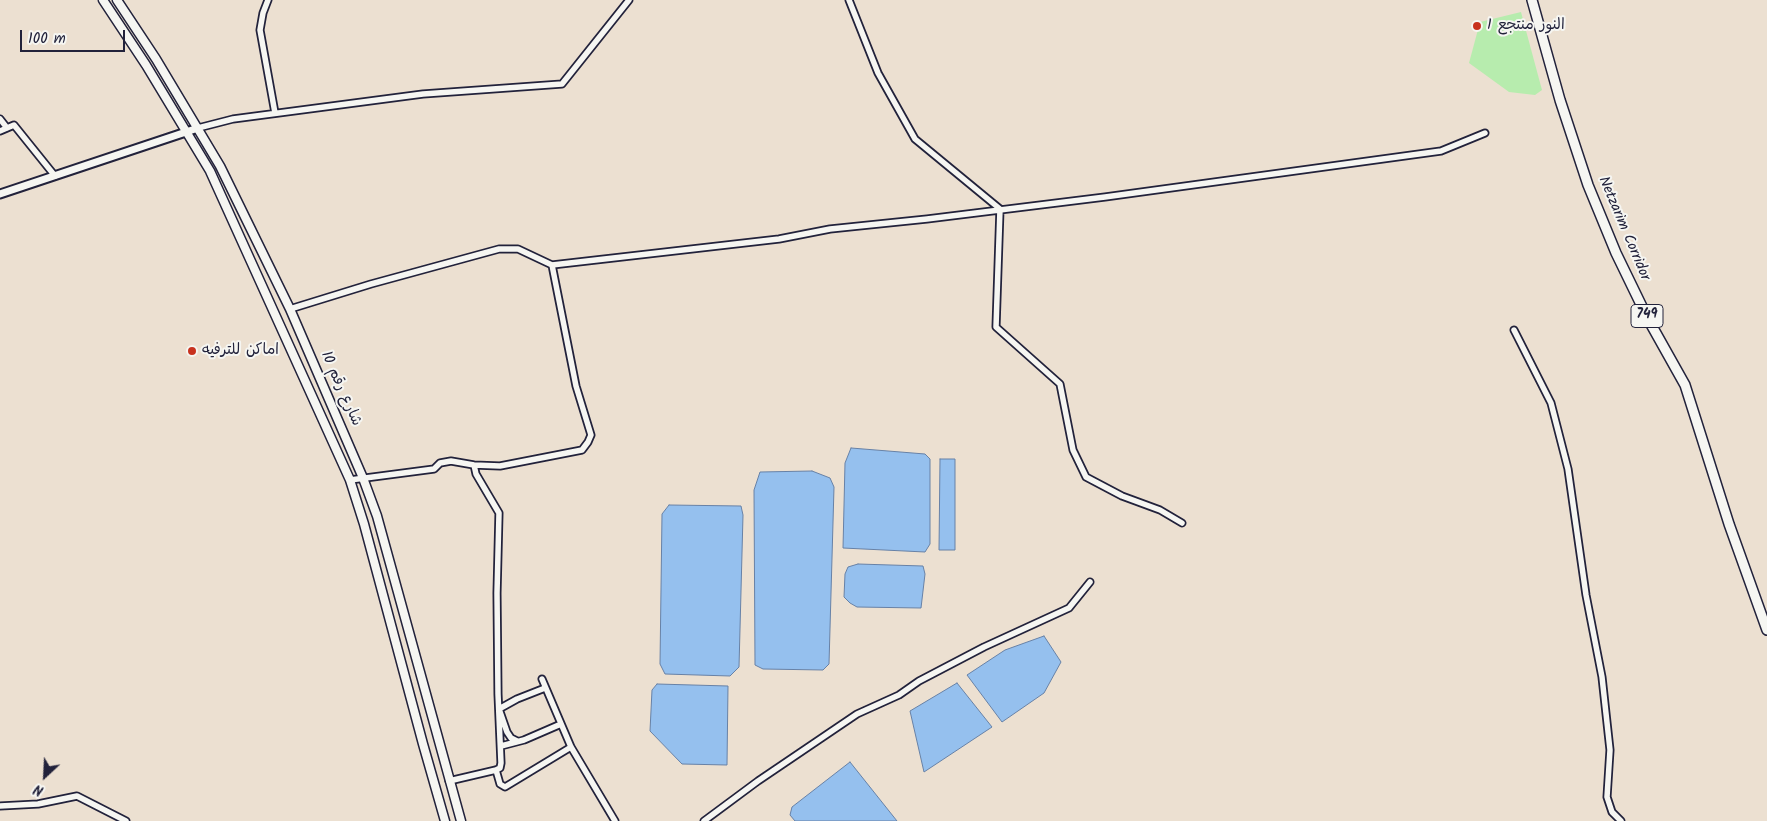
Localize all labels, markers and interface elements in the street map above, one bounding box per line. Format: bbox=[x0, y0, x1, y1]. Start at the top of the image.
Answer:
place label: 1 النور منتجع bbox=[1487, 17, 1565, 35]
scale bar bbox=[22, 20, 128, 52]
marker: 1 النور منتجع bbox=[1471, 20, 1483, 32]
text: 100 m bbox=[28, 27, 66, 51]
street label: Netzarim Corridor bbox=[1593, 174, 1653, 284]
road number: 749 bbox=[1631, 304, 1663, 328]
place label: اماكن للترفيه bbox=[202, 342, 279, 360]
marker: اماكن للترفيه bbox=[186, 345, 198, 357]
street label: شارع رقم 10 bbox=[315, 349, 365, 429]
north arrow bbox=[20, 751, 70, 801]
text: N bbox=[30, 778, 47, 801]

